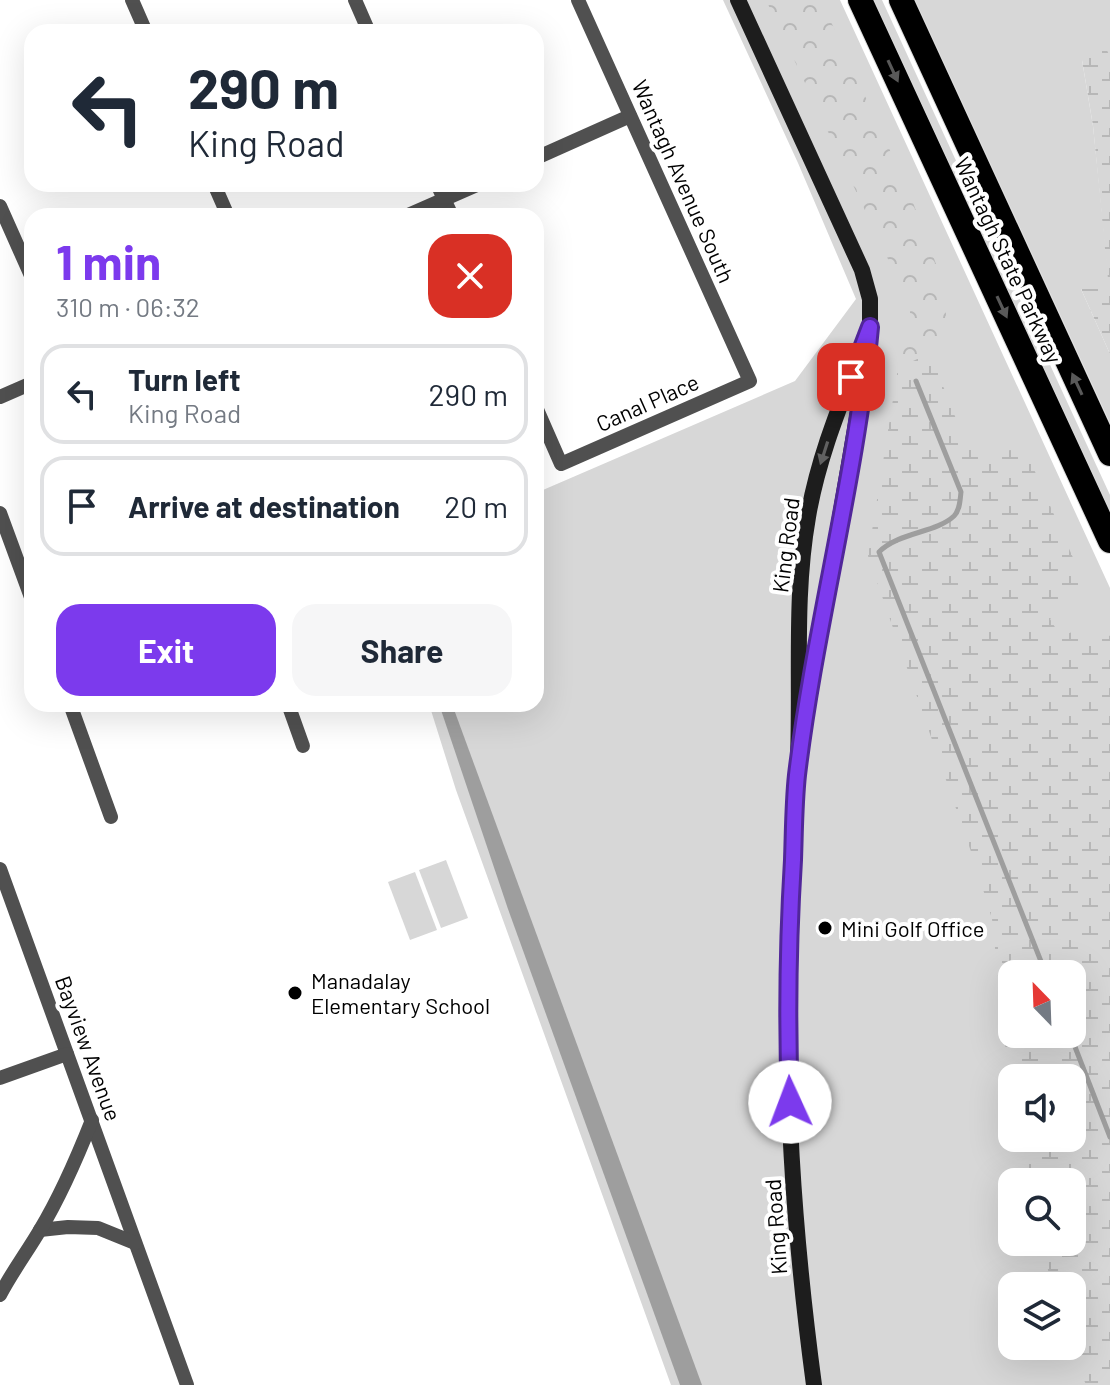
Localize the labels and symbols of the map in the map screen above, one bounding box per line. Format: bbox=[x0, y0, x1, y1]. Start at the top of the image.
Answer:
one-way arrow bbox=[886, 59, 900, 83]
street label: Wantagh Avenue South bbox=[627, 75, 741, 287]
street label: Wantagh State Parkway bbox=[950, 153, 1068, 367]
one-way arrow bbox=[995, 295, 1009, 319]
pin bbox=[817, 343, 885, 411]
street label: Canal Place bbox=[592, 368, 702, 436]
one-way arrow bbox=[1070, 372, 1084, 395]
one-way arrow bbox=[818, 442, 830, 466]
street label: King Road bbox=[766, 496, 804, 594]
place label: Mini Golf Office bbox=[841, 915, 984, 941]
marker: Mini Golf Office bbox=[816, 919, 834, 937]
north arrow bbox=[998, 960, 1086, 1048]
place label: Manadalay Elementary School bbox=[311, 967, 490, 1018]
street label: Bayview Avenue bbox=[51, 972, 127, 1124]
marker: Manadalay Elementary School bbox=[286, 984, 304, 1002]
position arrow bbox=[748, 1060, 832, 1144]
street label: King Road bbox=[759, 1178, 791, 1276]

